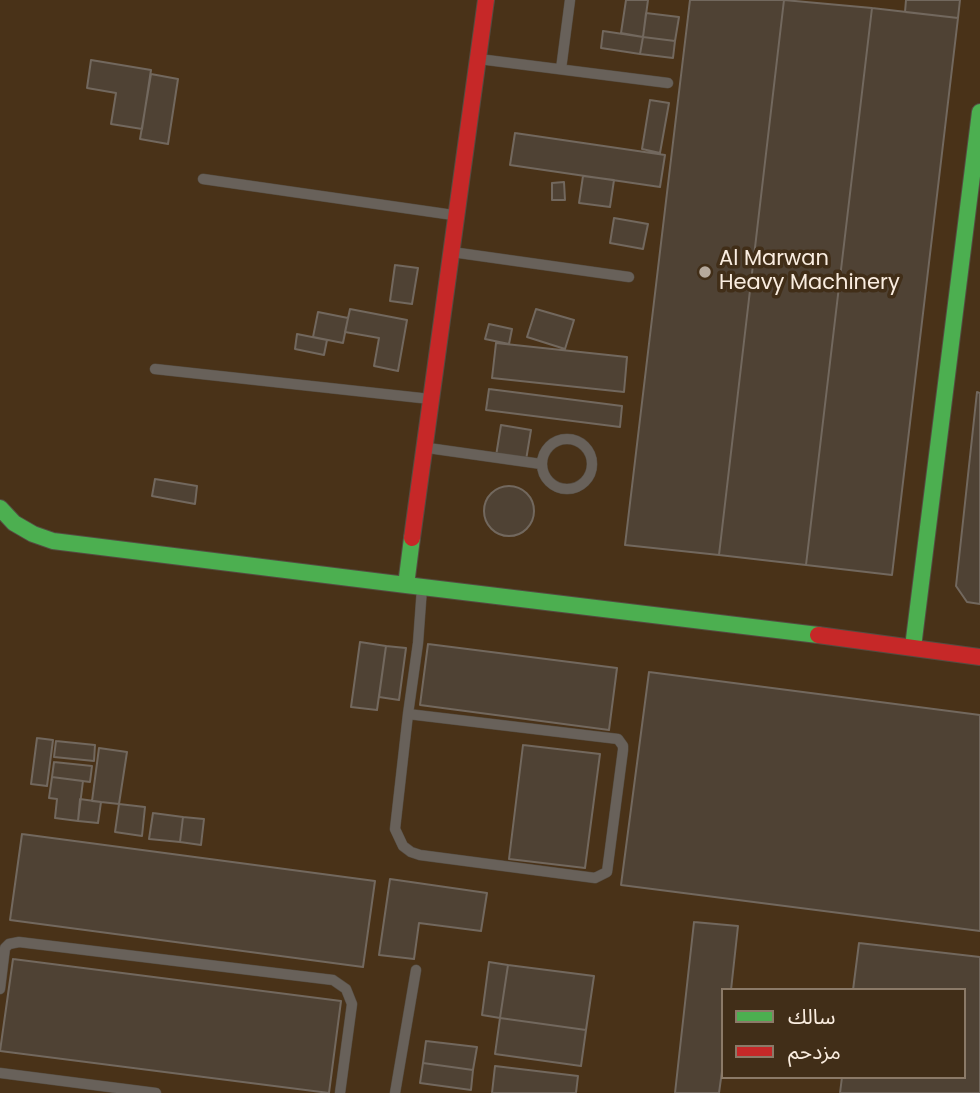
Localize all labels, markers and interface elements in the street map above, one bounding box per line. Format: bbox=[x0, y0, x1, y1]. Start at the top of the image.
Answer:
place label: Al Marwan Heavy Machinery bbox=[719, 247, 900, 297]
marker: Al Marwan Heavy Machinery bbox=[697, 264, 713, 280]
legend bbox=[721, 988, 966, 1079]
text: سالك bbox=[788, 1002, 835, 1031]
text: مزدحم bbox=[788, 1037, 841, 1066]

